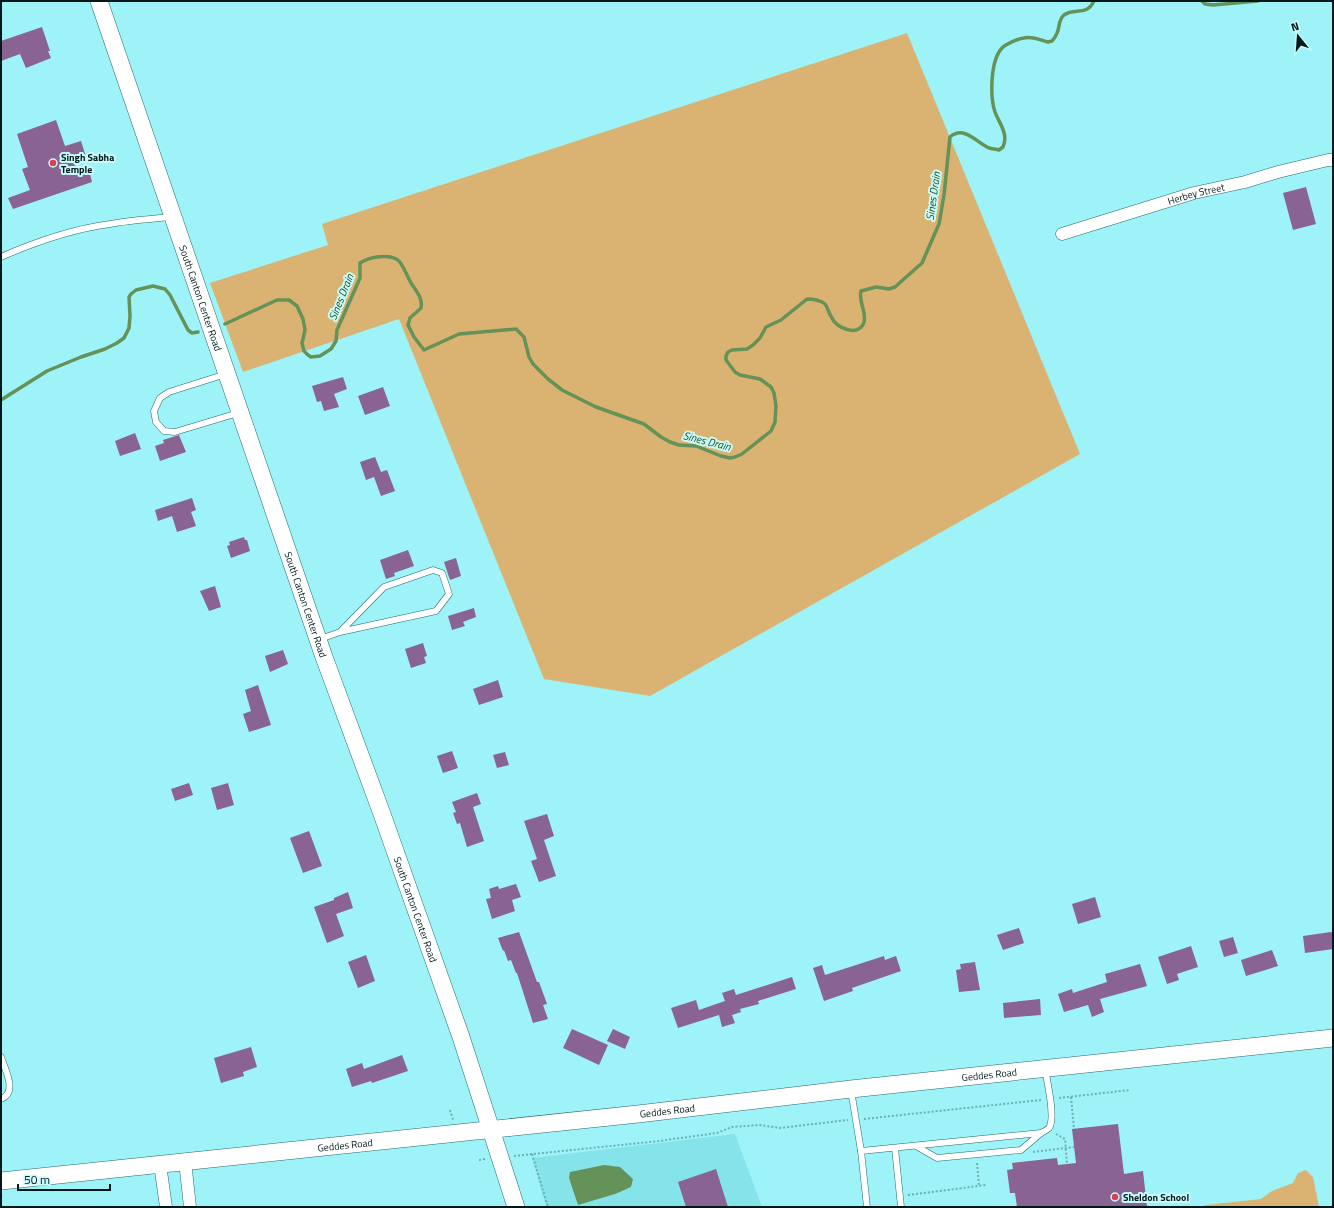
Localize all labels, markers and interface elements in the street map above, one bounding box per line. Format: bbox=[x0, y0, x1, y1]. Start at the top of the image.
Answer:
north arrow bbox=[1278, 16, 1318, 56]
text: N bbox=[1289, 18, 1301, 35]
place label: Singh Sabha Temple bbox=[61, 150, 114, 177]
marker: Singh Sabha Temple bbox=[48, 158, 58, 168]
water label: Sines Drain bbox=[922, 170, 944, 221]
street label: Herbey Street bbox=[1166, 180, 1226, 209]
street label: South Canton Center Road bbox=[175, 243, 225, 353]
water label: Sines Drain bbox=[324, 271, 358, 323]
water label: Sines Drain bbox=[681, 427, 733, 455]
street label: South Canton Center Road bbox=[280, 550, 331, 660]
street label: South Canton Center Road bbox=[390, 855, 441, 964]
street label: Geddes Road bbox=[961, 1064, 1018, 1085]
street label: Geddes Road bbox=[639, 1100, 696, 1122]
street label: Geddes Road bbox=[317, 1135, 373, 1156]
scale bar bbox=[18, 1166, 110, 1192]
text: 50 m bbox=[24, 1170, 50, 1189]
place label: Sheldon School bbox=[1123, 1190, 1189, 1205]
marker: Sheldon School bbox=[1110, 1192, 1120, 1202]

